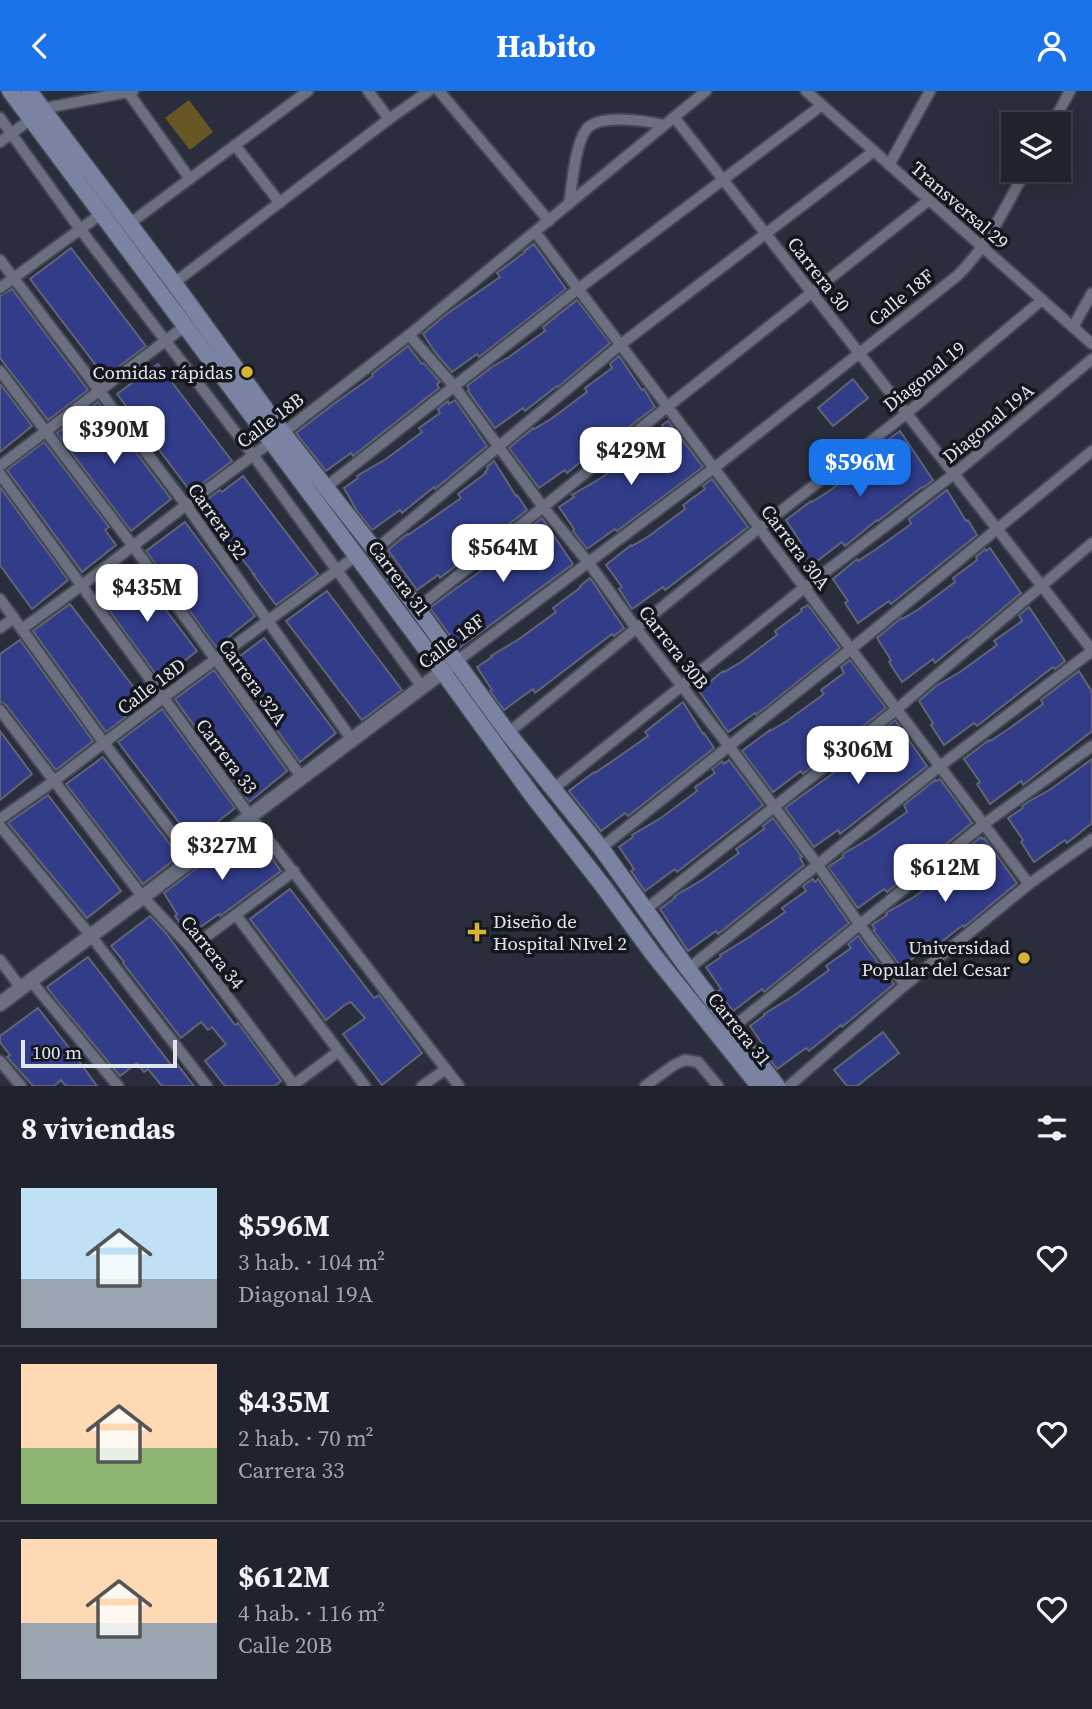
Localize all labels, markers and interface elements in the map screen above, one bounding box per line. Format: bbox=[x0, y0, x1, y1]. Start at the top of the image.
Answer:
text: Habito bbox=[496, 24, 596, 68]
icon: back bbox=[21, 27, 59, 65]
icon: person bbox=[1033, 27, 1071, 65]
map controls bbox=[1001, 112, 1071, 182]
button: layers bbox=[1001, 112, 1071, 182]
street label: Transversal 29 bbox=[905, 155, 1015, 255]
street label: Carrera 30 bbox=[782, 231, 856, 317]
street label: Calle 18F bbox=[863, 263, 939, 331]
street label: Diagonal 19 bbox=[877, 335, 971, 417]
place label: Comidas rápidas bbox=[93, 359, 233, 385]
marker: Comidas rápidas bbox=[239, 364, 255, 380]
street label: Diagonal 19A bbox=[937, 377, 1039, 469]
street label: Calle 18B bbox=[231, 386, 309, 454]
pin: $390M bbox=[65, 407, 163, 466]
text: $390M bbox=[79, 413, 149, 445]
pin: $429M bbox=[582, 427, 680, 487]
text: $429M bbox=[596, 434, 666, 466]
pin: $596M bbox=[811, 439, 909, 499]
text: $596M bbox=[825, 446, 895, 478]
street label: Carrera 32 bbox=[182, 477, 254, 565]
street label: Carrera 30A bbox=[755, 499, 837, 595]
pin: $564M bbox=[454, 525, 552, 584]
text: $564M bbox=[468, 531, 538, 563]
street label: Carrera 31 bbox=[362, 535, 436, 621]
pin: $435M bbox=[98, 565, 196, 624]
text: $435M bbox=[112, 571, 182, 603]
street label: Carrera 30B bbox=[633, 600, 715, 694]
street label: Calle 18F bbox=[412, 607, 490, 675]
street label: Carrera 32A bbox=[213, 634, 293, 731]
street label: Calle 18D bbox=[111, 652, 191, 720]
street label: Carrera 33 bbox=[190, 713, 264, 799]
pin: $306M bbox=[809, 727, 907, 786]
text: $306M bbox=[823, 733, 893, 765]
pin: $327M bbox=[173, 823, 271, 882]
text: $327M bbox=[187, 829, 257, 861]
pin: $612M bbox=[896, 845, 994, 904]
text: $612M bbox=[910, 851, 980, 883]
place label: Diseño de Hospital NIvel 2 bbox=[493, 908, 627, 956]
street label: Carrera 34 bbox=[175, 910, 251, 995]
marker: Diseño de Hospital NIvel 2 bbox=[467, 922, 487, 942]
place label: Universidad Popular del Cesar bbox=[862, 934, 1010, 982]
marker: Universidad Popular del Cesar bbox=[1016, 950, 1032, 966]
street label: Carrera 31 bbox=[702, 987, 778, 1071]
scale bar bbox=[21, 1037, 177, 1069]
text: 100 m bbox=[32, 1039, 82, 1065]
text: 8 viviendas bbox=[21, 1108, 175, 1149]
icon: filters bbox=[1033, 1109, 1071, 1147]
text: $596M bbox=[238, 1205, 330, 1246]
icon: home bbox=[77, 1216, 161, 1300]
icon: heart bbox=[1033, 1239, 1071, 1277]
text: 3 hab. · 104 m² bbox=[238, 1246, 385, 1278]
text: Diagonal 19A bbox=[238, 1278, 373, 1310]
text: $435M bbox=[238, 1381, 330, 1422]
icon: home bbox=[77, 1392, 161, 1476]
icon: heart bbox=[1033, 1415, 1071, 1453]
text: 2 hab. · 70 m² bbox=[238, 1422, 374, 1454]
text: Carrera 33 bbox=[238, 1454, 345, 1486]
text: $612M bbox=[238, 1556, 330, 1597]
icon: home bbox=[77, 1567, 161, 1651]
icon: heart bbox=[1033, 1590, 1071, 1628]
text: 4 hab. · 116 m² bbox=[238, 1597, 385, 1629]
text: Calle 20B bbox=[238, 1629, 332, 1661]

